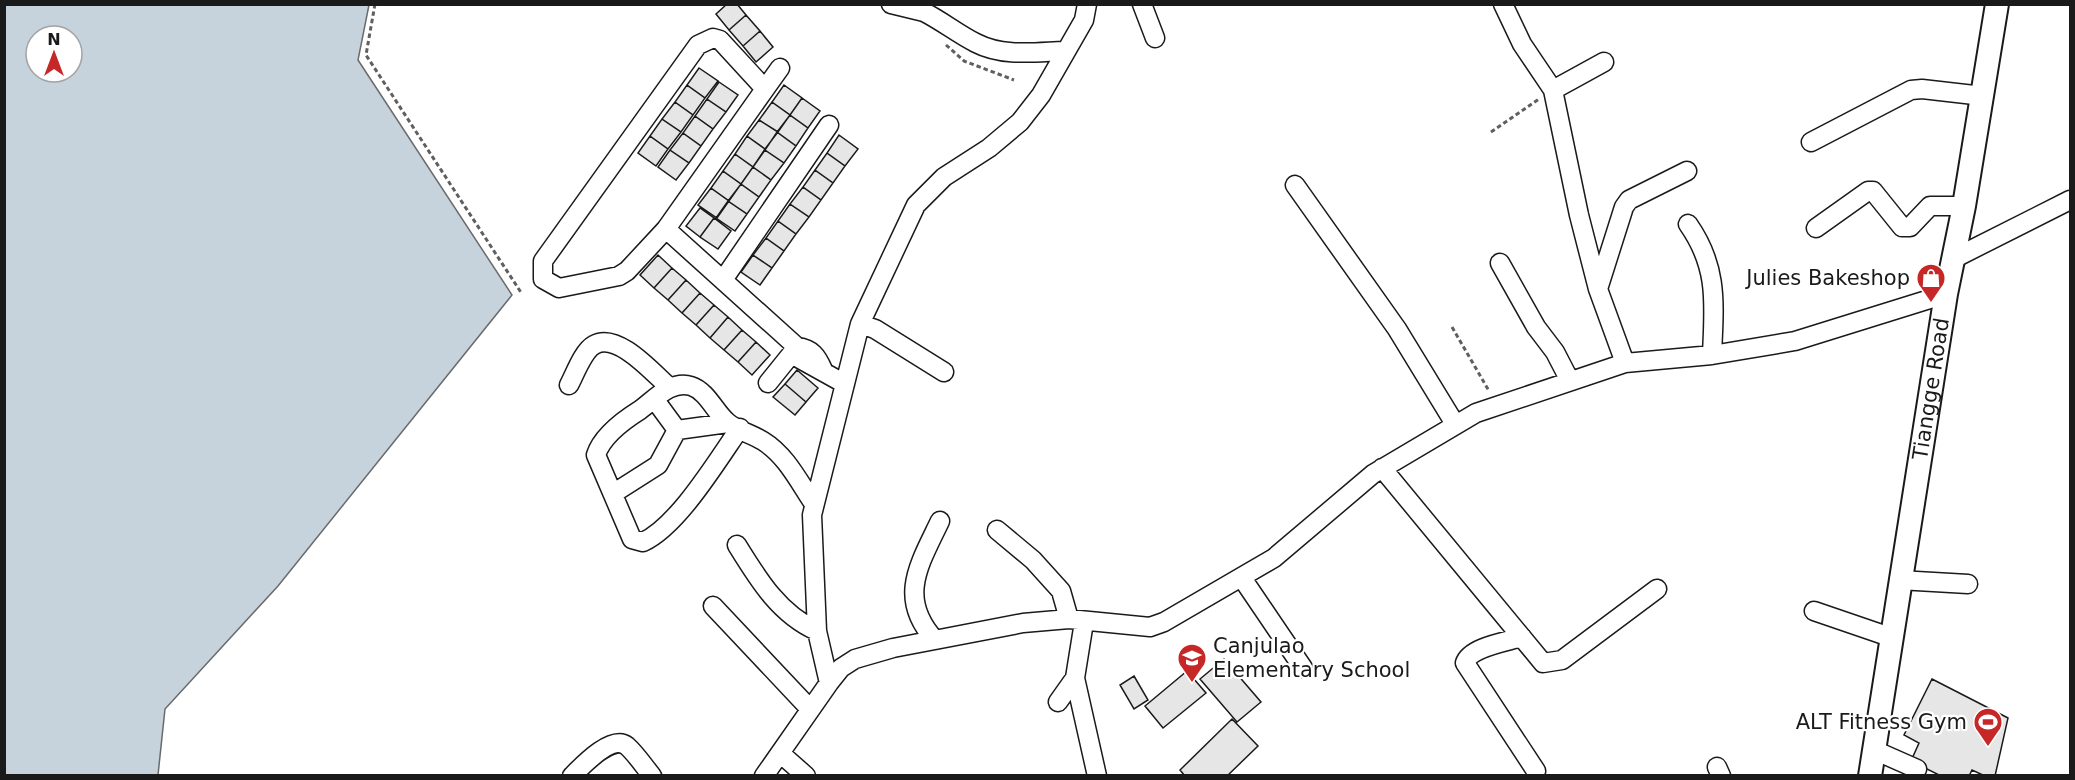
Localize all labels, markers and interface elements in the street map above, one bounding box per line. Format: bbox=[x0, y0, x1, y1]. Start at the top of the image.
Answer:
north arrow bbox=[24, 24, 84, 84]
text: N bbox=[47, 30, 61, 49]
shop icon: Julies Bakeshop bbox=[1915, 262, 1947, 304]
place label: Julies Bakeshop bbox=[1744, 266, 1910, 290]
street label: Tiangge Road bbox=[1908, 316, 1954, 462]
place label: Canjulao Elementary School bbox=[1213, 634, 1410, 682]
school or university icon: Canjulao Elementary School bbox=[1176, 642, 1208, 684]
sports icon: ALT Fitness Gym bbox=[1972, 706, 2004, 748]
place label: ALT Fitness Gym bbox=[1796, 710, 1967, 734]

